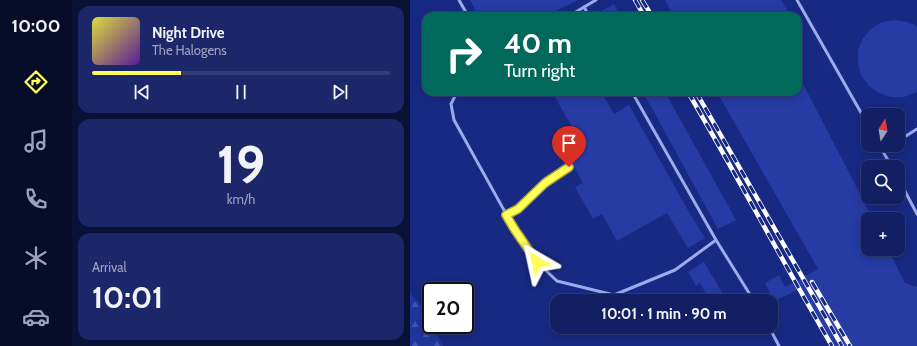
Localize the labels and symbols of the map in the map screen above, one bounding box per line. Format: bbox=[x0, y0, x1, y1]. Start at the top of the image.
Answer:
north arrow bbox=[861, 108, 905, 152]
pin bbox=[552, 126, 586, 167]
position arrow bbox=[516, 241, 558, 283]
speed limit sign: 20 bbox=[422, 282, 474, 334]

